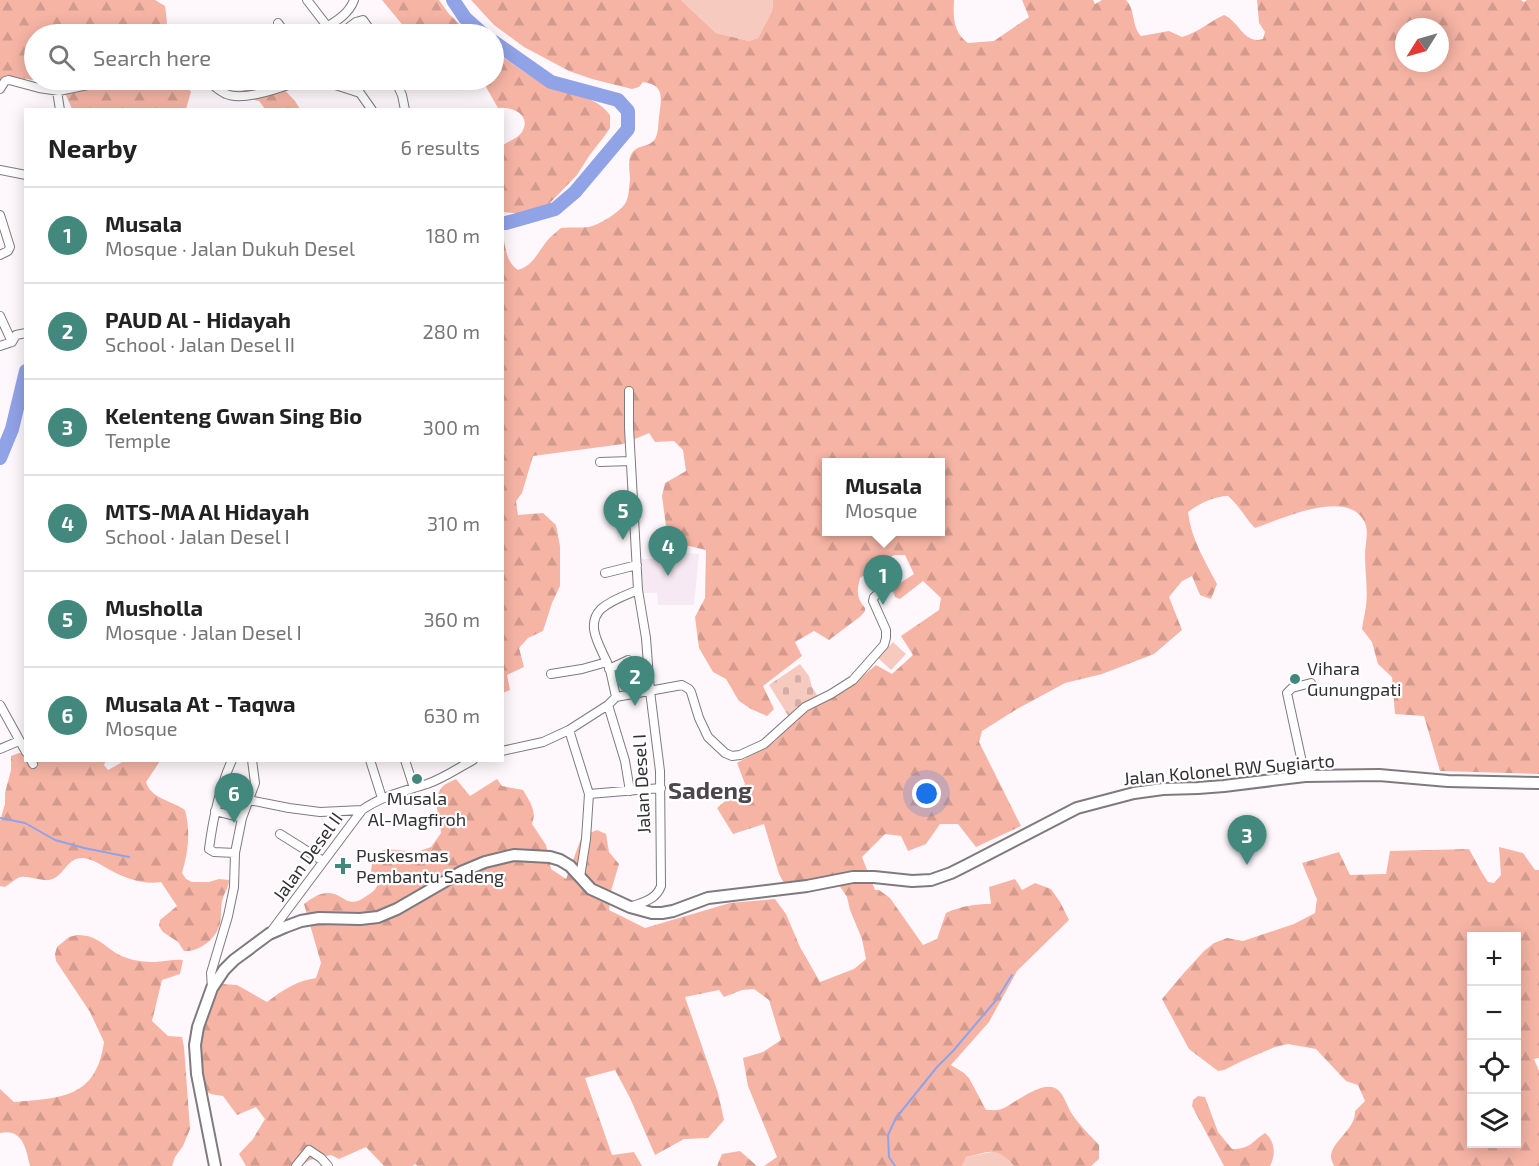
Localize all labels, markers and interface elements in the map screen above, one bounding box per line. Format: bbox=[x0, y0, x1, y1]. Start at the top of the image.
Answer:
north arrow bbox=[1395, 18, 1449, 72]
search box bbox=[24, 24, 504, 90]
icon: search bbox=[45, 41, 78, 74]
text: Search here bbox=[93, 44, 211, 70]
text: Nearby bbox=[48, 132, 137, 163]
text: 6 results bbox=[400, 135, 480, 159]
text: Musala bbox=[105, 210, 182, 236]
text: 1 bbox=[63, 223, 72, 247]
text: 180 m bbox=[426, 223, 480, 247]
text: Mosque · Jalan Dukuh Desel bbox=[105, 236, 355, 260]
text: PAUD Al - Hidayah bbox=[105, 306, 291, 332]
text: 2 bbox=[62, 319, 73, 343]
text: 280 m bbox=[423, 319, 480, 343]
text: School · Jalan Desel II bbox=[105, 332, 295, 356]
text: Kelenteng Gwan Sing Bio bbox=[105, 402, 362, 428]
text: 3 bbox=[62, 415, 73, 439]
text: 300 m bbox=[423, 415, 480, 439]
text: Temple bbox=[105, 428, 171, 452]
popup bbox=[822, 458, 945, 536]
text: Musala bbox=[845, 472, 922, 498]
pin: 5 bbox=[604, 490, 642, 540]
text: MTS-MA Al Hidayah bbox=[105, 498, 309, 524]
text: Mosque bbox=[845, 498, 918, 522]
text: 4 bbox=[61, 511, 74, 535]
text: 310 m bbox=[427, 511, 480, 535]
text: School · Jalan Desel I bbox=[105, 524, 290, 548]
pin: 4 bbox=[648, 526, 688, 576]
pin: 1 bbox=[864, 556, 902, 605]
text: Musholla bbox=[105, 594, 203, 620]
text: 5 bbox=[62, 607, 73, 631]
text: 360 m bbox=[423, 607, 480, 631]
text: Mosque · Jalan Desel I bbox=[105, 620, 302, 644]
pin: 2 bbox=[616, 656, 654, 706]
place label: Vihara Gunungpati bbox=[1307, 657, 1401, 700]
marker: Vihara Gunungpati bbox=[1288, 672, 1302, 686]
text: Musala At - Taqwa bbox=[105, 690, 296, 716]
text: 6 bbox=[62, 703, 73, 727]
text: 630 m bbox=[423, 703, 480, 727]
text: Mosque bbox=[105, 716, 178, 740]
street label: Jalan Desel I bbox=[627, 734, 655, 834]
street label: Jalan Kolonel RW Sugiarto bbox=[1122, 749, 1335, 789]
marker: Musala Al-Magfiroh bbox=[410, 772, 424, 786]
pin: 6 bbox=[214, 774, 254, 823]
district label: Sadeng bbox=[668, 775, 752, 804]
your location bbox=[912, 779, 941, 808]
place label: Musala Al-Magfiroh bbox=[368, 787, 466, 830]
street label: Jalan Desel II bbox=[268, 808, 347, 905]
pin: 3 bbox=[1228, 816, 1266, 865]
place label: Puskesmas Pembantu Sadeng bbox=[356, 844, 504, 887]
marker: Puskesmas Pembantu Sadeng bbox=[334, 857, 352, 875]
map controls bbox=[1467, 932, 1521, 1148]
button: + bbox=[1467, 932, 1521, 986]
button: − bbox=[1467, 986, 1521, 1040]
button: locate bbox=[1467, 1040, 1521, 1094]
button: layers bbox=[1467, 1094, 1521, 1148]

